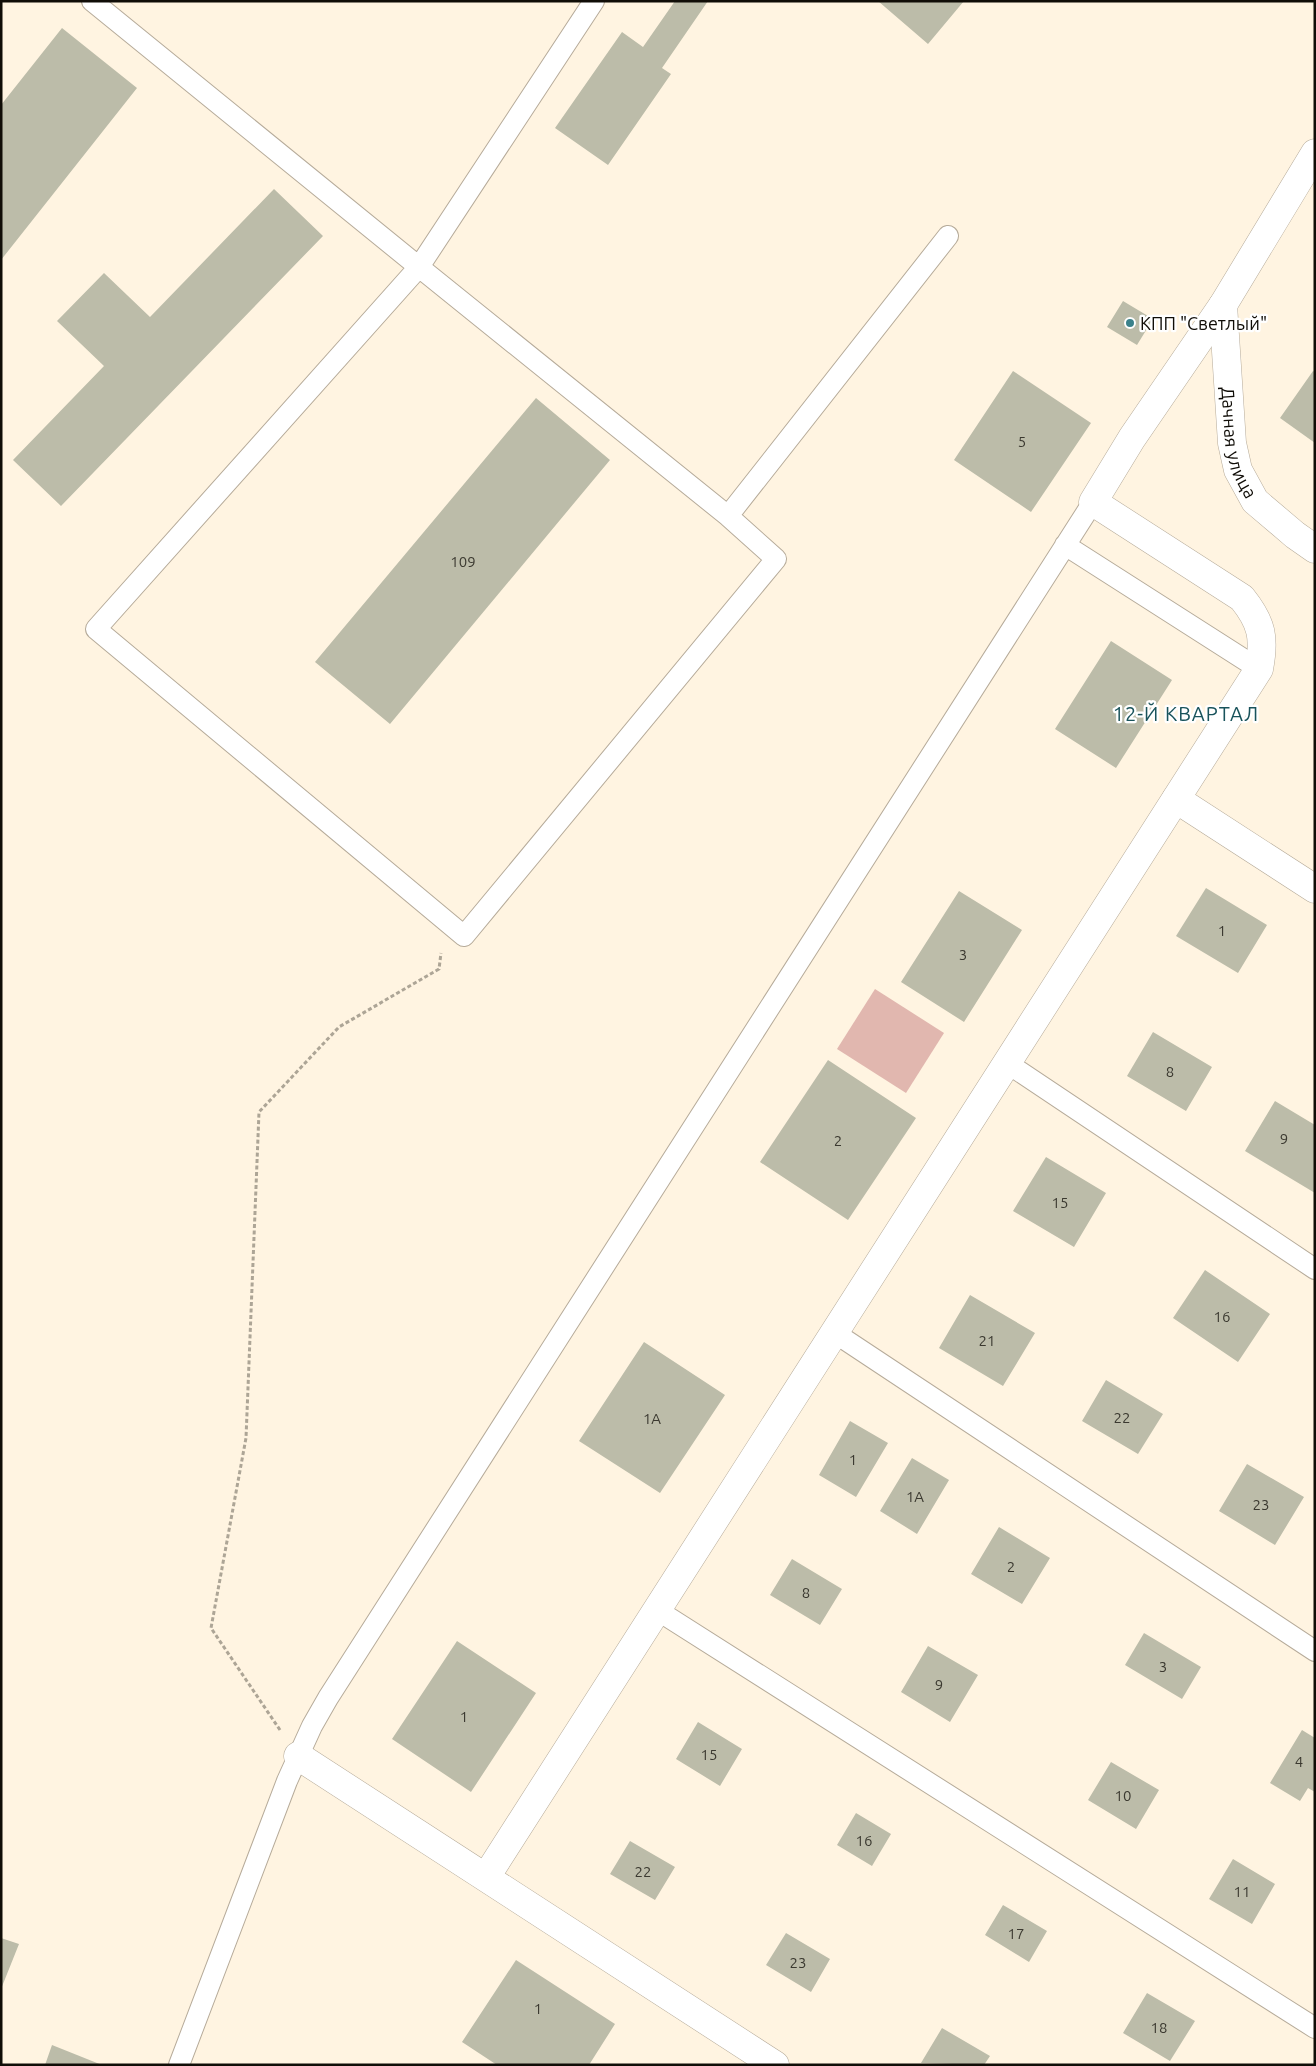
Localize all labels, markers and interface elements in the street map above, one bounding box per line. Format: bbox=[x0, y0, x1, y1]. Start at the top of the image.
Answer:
place label: КПП "Светлый" bbox=[1140, 313, 1267, 333]
marker: КПП "Светлый" bbox=[1124, 317, 1136, 329]
street label: Дачная улица bbox=[1218, 386, 1261, 501]
house number: 5 bbox=[1018, 433, 1026, 450]
house number: 109 bbox=[450, 553, 476, 570]
district label: 12-Й КВАРТАЛ bbox=[1113, 702, 1259, 725]
house number: 1 bbox=[1218, 922, 1226, 939]
house number: 3 bbox=[959, 946, 967, 963]
house number: 8 bbox=[1166, 1063, 1174, 1080]
house number: 9 bbox=[1280, 1130, 1288, 1147]
house number: 2 bbox=[834, 1132, 842, 1149]
house number: 15 bbox=[1052, 1194, 1068, 1211]
house number: 16 bbox=[1214, 1308, 1230, 1325]
house number: 21 bbox=[979, 1332, 995, 1349]
house number: 22 bbox=[1114, 1409, 1130, 1426]
house number: 1А bbox=[643, 1410, 661, 1427]
house number: 1 bbox=[849, 1451, 857, 1468]
house number: 1А bbox=[906, 1488, 924, 1505]
house number: 23 bbox=[1253, 1496, 1269, 1513]
house number: 2 bbox=[1007, 1558, 1015, 1575]
house number: 8 bbox=[802, 1584, 810, 1601]
house number: 3 bbox=[1159, 1658, 1167, 1675]
house number: 9 bbox=[935, 1676, 943, 1693]
house number: 1 bbox=[460, 1708, 468, 1725]
house number: 15 bbox=[701, 1746, 717, 1763]
house number: 4 bbox=[1295, 1753, 1303, 1770]
house number: 10 bbox=[1115, 1787, 1131, 1804]
house number: 16 bbox=[856, 1832, 872, 1849]
house number: 22 bbox=[635, 1863, 651, 1880]
house number: 11 bbox=[1234, 1883, 1250, 1900]
house number: 17 bbox=[1008, 1925, 1024, 1942]
house number: 23 bbox=[790, 1954, 806, 1971]
house number: 1 bbox=[534, 2000, 542, 2017]
house number: 18 bbox=[1151, 2019, 1167, 2036]

